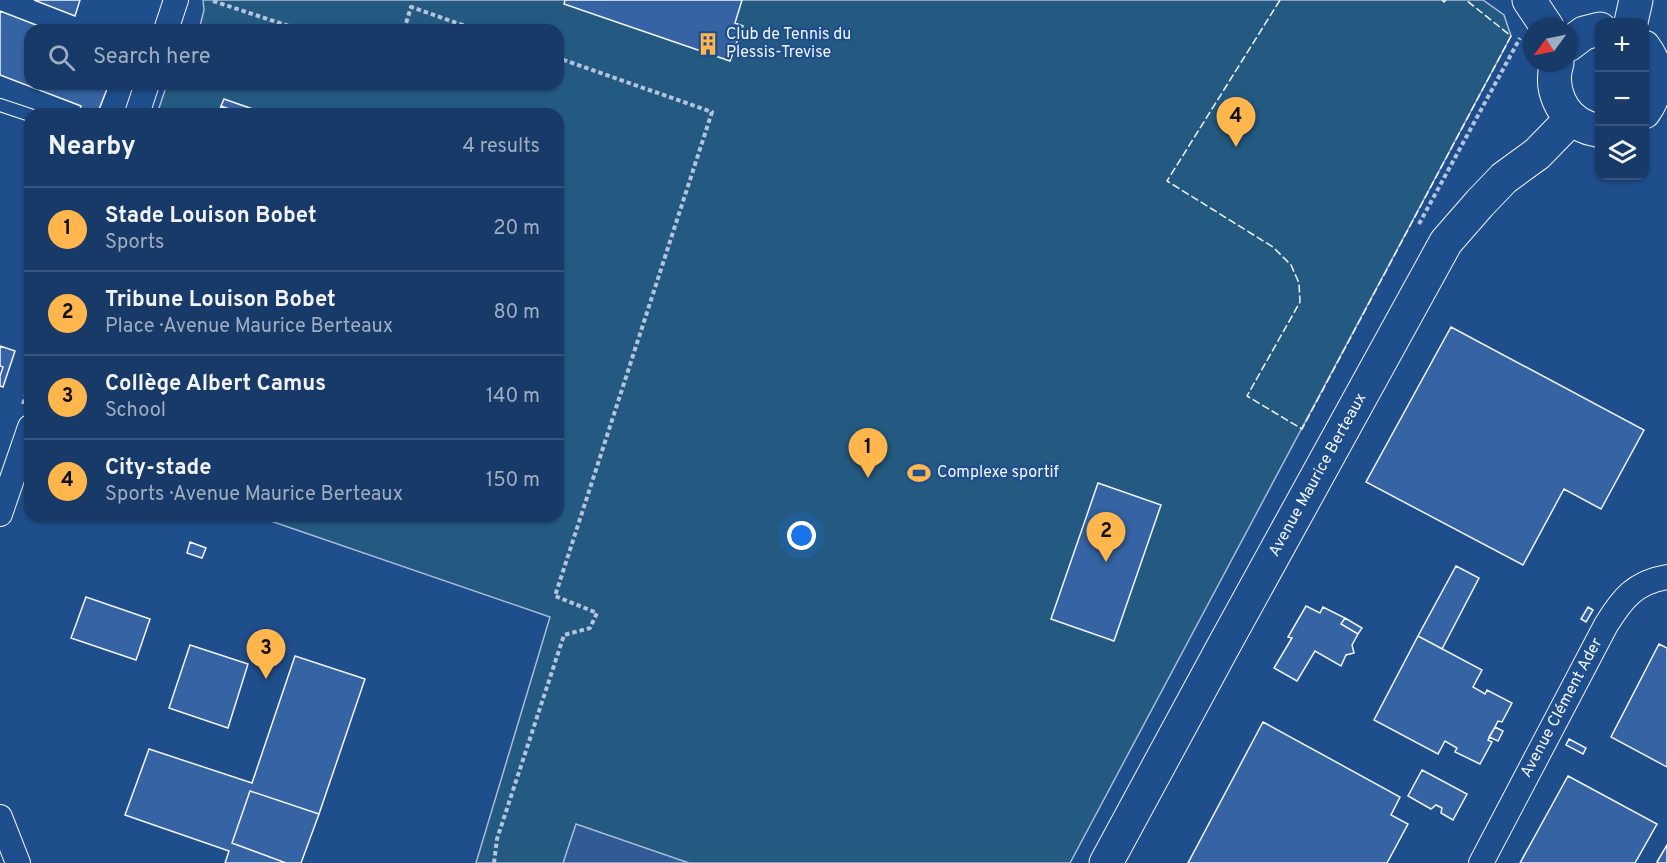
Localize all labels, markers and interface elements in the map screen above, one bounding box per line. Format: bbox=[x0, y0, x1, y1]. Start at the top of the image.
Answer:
north arrow bbox=[1523, 18, 1577, 72]
map controls bbox=[1595, 18, 1649, 180]
button: + bbox=[1595, 18, 1649, 72]
search box bbox=[24, 24, 564, 90]
place label: Club de Tennis du Plessis-Trevise bbox=[726, 25, 851, 63]
building icon: Club de Tennis du Plessis-Trevise bbox=[695, 31, 721, 57]
icon: search bbox=[45, 41, 78, 74]
text: Search here bbox=[93, 44, 211, 71]
button: − bbox=[1595, 72, 1649, 126]
pin: 4 bbox=[1216, 98, 1256, 147]
button: layers bbox=[1595, 126, 1649, 180]
text: Nearby bbox=[48, 131, 136, 164]
text: 4 results bbox=[463, 134, 540, 160]
text: Stade Louison Bobet bbox=[105, 203, 317, 230]
text: 1 bbox=[64, 216, 72, 242]
text: 20 m bbox=[493, 216, 540, 242]
text: Sports bbox=[105, 230, 165, 256]
text: Tribune Louison Bobet bbox=[105, 287, 336, 314]
text: 2 bbox=[61, 300, 74, 326]
text: 80 m bbox=[494, 300, 540, 326]
text: Place · Avenue Maurice Berteaux bbox=[105, 314, 393, 340]
text: Collège Albert Camus bbox=[105, 371, 326, 398]
text: 3 bbox=[62, 384, 74, 410]
text: 140 m bbox=[486, 384, 540, 410]
street label: Avenue Maurice Berteaux bbox=[1265, 390, 1371, 560]
text: School bbox=[105, 398, 166, 424]
pin: 1 bbox=[848, 428, 888, 478]
text: City-stade bbox=[105, 455, 211, 482]
sports icon: Complexe sportif bbox=[906, 460, 932, 486]
place label: Complexe sportif bbox=[937, 463, 1059, 483]
text: 4 bbox=[61, 468, 74, 494]
text: 150 m bbox=[486, 468, 540, 494]
text: Sports · Avenue Maurice Berteaux bbox=[105, 482, 403, 508]
pin: 2 bbox=[1086, 512, 1126, 562]
your location bbox=[787, 521, 816, 550]
pin: 3 bbox=[246, 630, 286, 679]
street label: Avenue Clément Ader bbox=[1517, 635, 1607, 781]

